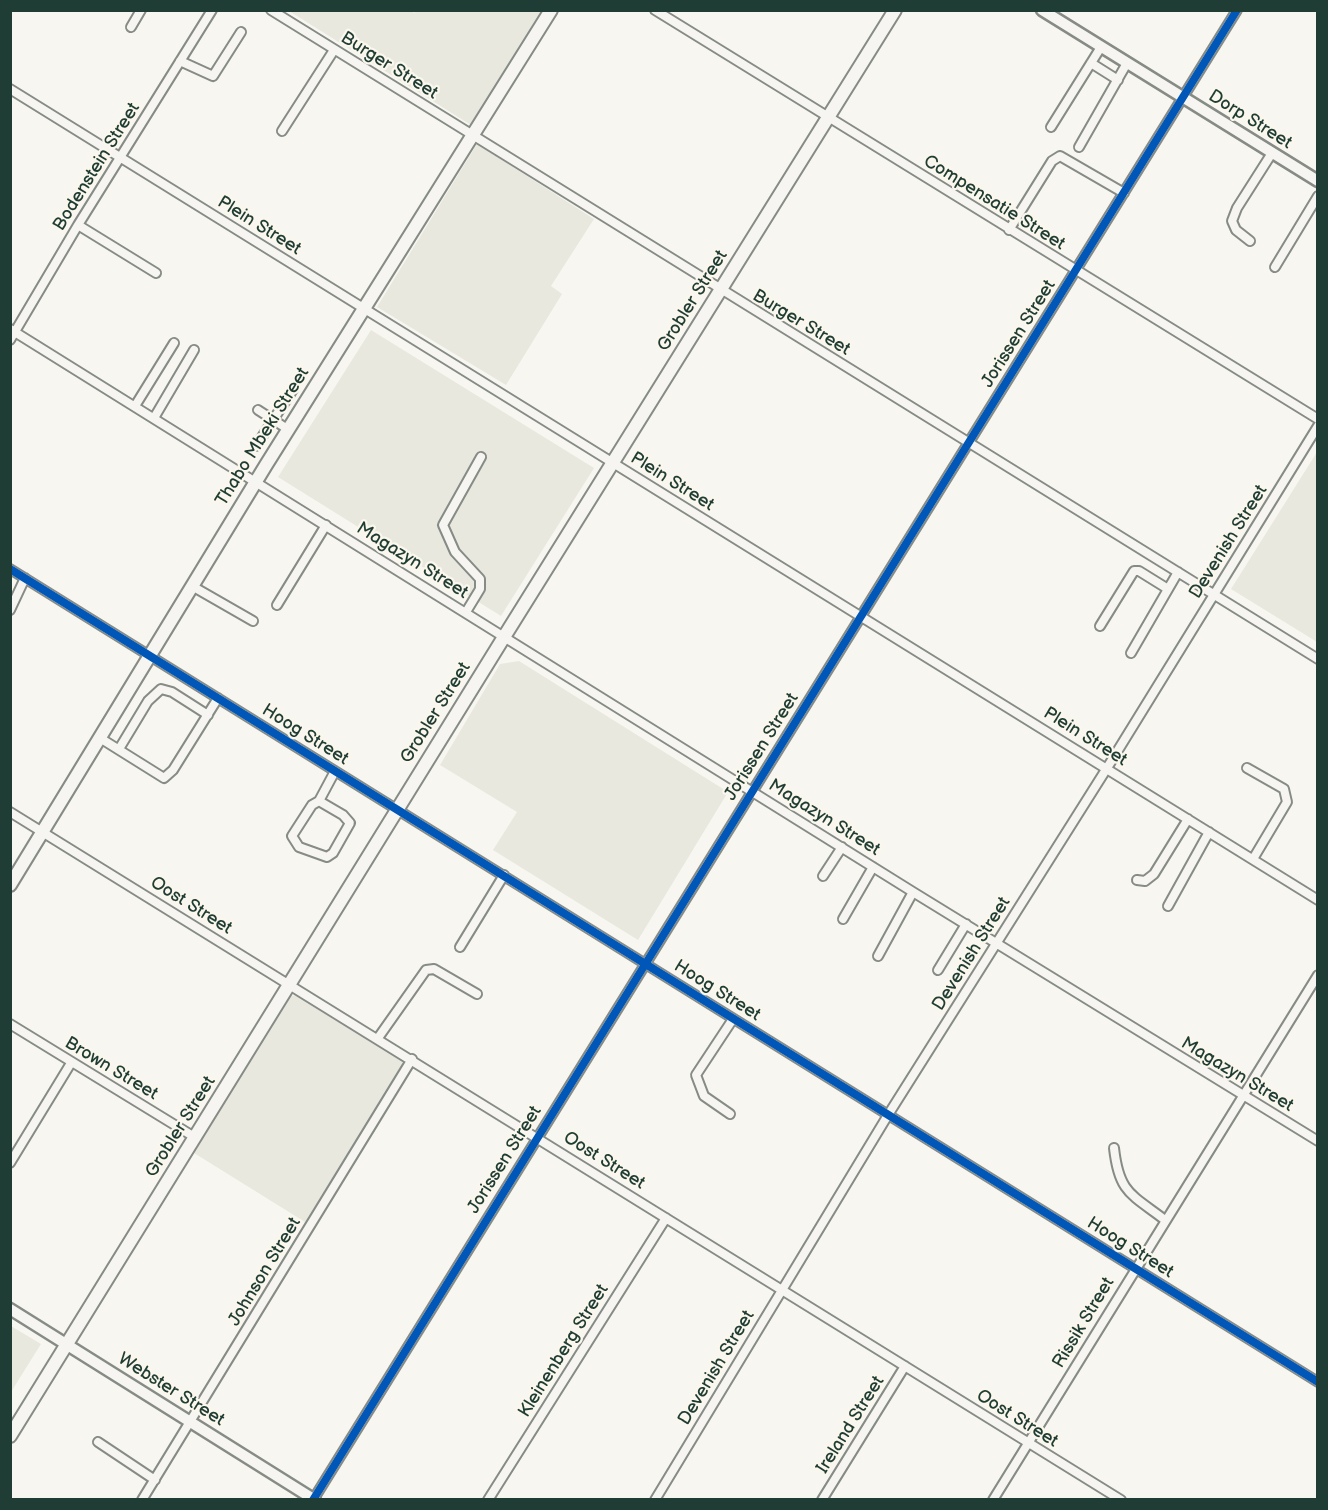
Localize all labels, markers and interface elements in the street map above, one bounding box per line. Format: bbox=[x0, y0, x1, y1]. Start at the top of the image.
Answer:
street label: Burger Street bbox=[336, 28, 442, 104]
street label: Dorp Street bbox=[1204, 86, 1296, 154]
street label: Bodenstein Street bbox=[49, 99, 145, 235]
street label: Compensatie Street bbox=[919, 151, 1069, 255]
street label: Plein Street bbox=[213, 192, 305, 260]
street label: Grobler Street bbox=[653, 246, 733, 356]
street label: Jorissen Street bbox=[977, 276, 1061, 392]
street label: Burger Street bbox=[748, 285, 854, 361]
street label: Thabo Mbeki Street bbox=[212, 364, 314, 510]
street label: Plein Street bbox=[626, 448, 718, 516]
street label: Devenish Street bbox=[1185, 481, 1273, 603]
street label: Magazyn Street bbox=[352, 518, 472, 604]
street label: Grobler Street bbox=[396, 658, 476, 768]
street label: Jorissen Street bbox=[720, 689, 804, 805]
street label: Hoog Street bbox=[258, 700, 352, 770]
street label: Plein Street bbox=[1039, 703, 1131, 771]
street label: Magazyn Street bbox=[764, 775, 884, 861]
street label: Oost Street bbox=[146, 872, 236, 940]
street label: Devenish Street bbox=[928, 893, 1016, 1015]
street label: Hoog Street bbox=[670, 956, 764, 1026]
street label: Brown Street bbox=[60, 1033, 162, 1105]
street label: Magazyn Street bbox=[1177, 1033, 1297, 1117]
street label: Grobler Street bbox=[141, 1072, 221, 1182]
street label: Jorissen Street bbox=[463, 1102, 547, 1218]
street label: Oost Street bbox=[559, 1127, 649, 1195]
street label: Hoog Street bbox=[1083, 1213, 1177, 1283]
street label: Johnson Street bbox=[224, 1214, 306, 1330]
street label: Rissik Street bbox=[1048, 1274, 1120, 1372]
street label: Kleinenberg Street bbox=[514, 1280, 614, 1422]
street label: Devenish Street bbox=[674, 1307, 760, 1429]
street label: Webster Street bbox=[114, 1349, 228, 1431]
street label: Ireland Street bbox=[812, 1372, 890, 1478]
street label: Oost Street bbox=[972, 1385, 1062, 1453]

